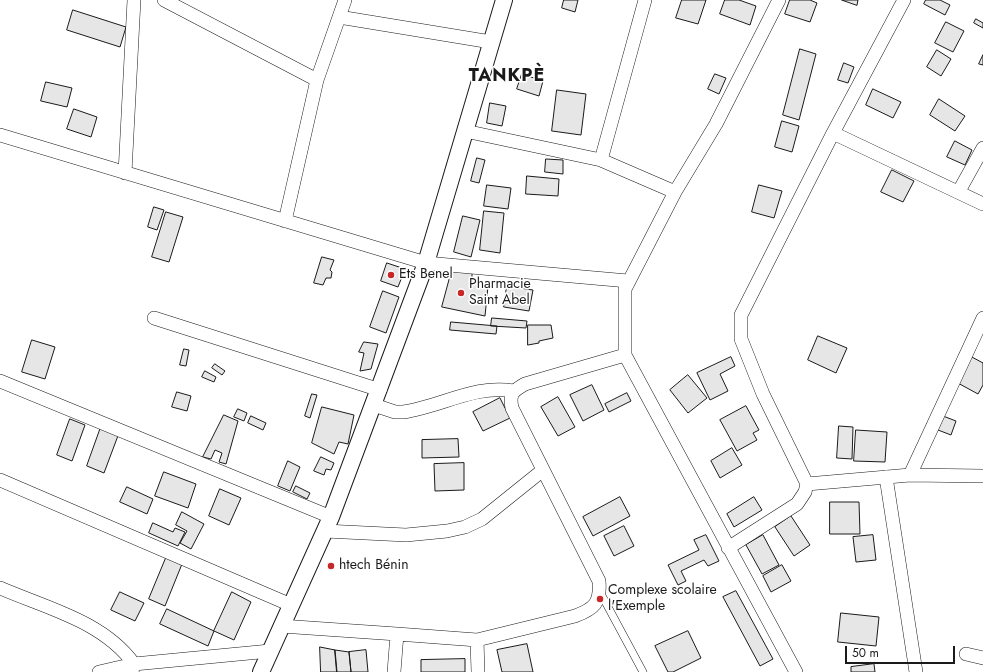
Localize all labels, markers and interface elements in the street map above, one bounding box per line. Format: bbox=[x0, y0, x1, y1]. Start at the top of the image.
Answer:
district label: TANKPÈ bbox=[469, 66, 545, 88]
place label: Ets Benel bbox=[399, 267, 453, 283]
marker: Ets Benel bbox=[386, 270, 396, 280]
place label: Pharmacie Saint Abel bbox=[469, 277, 531, 310]
marker: Pharmacie Saint Abel bbox=[456, 288, 466, 298]
place label: htech Bénin bbox=[339, 558, 409, 574]
marker: htech Bénin bbox=[326, 561, 336, 571]
place label: Complexe scolaire l'Exemple bbox=[608, 583, 717, 616]
marker: Complexe scolaire l'Exemple bbox=[595, 594, 605, 604]
scale bar bbox=[847, 638, 957, 664]
text: 50 m bbox=[852, 644, 879, 662]

